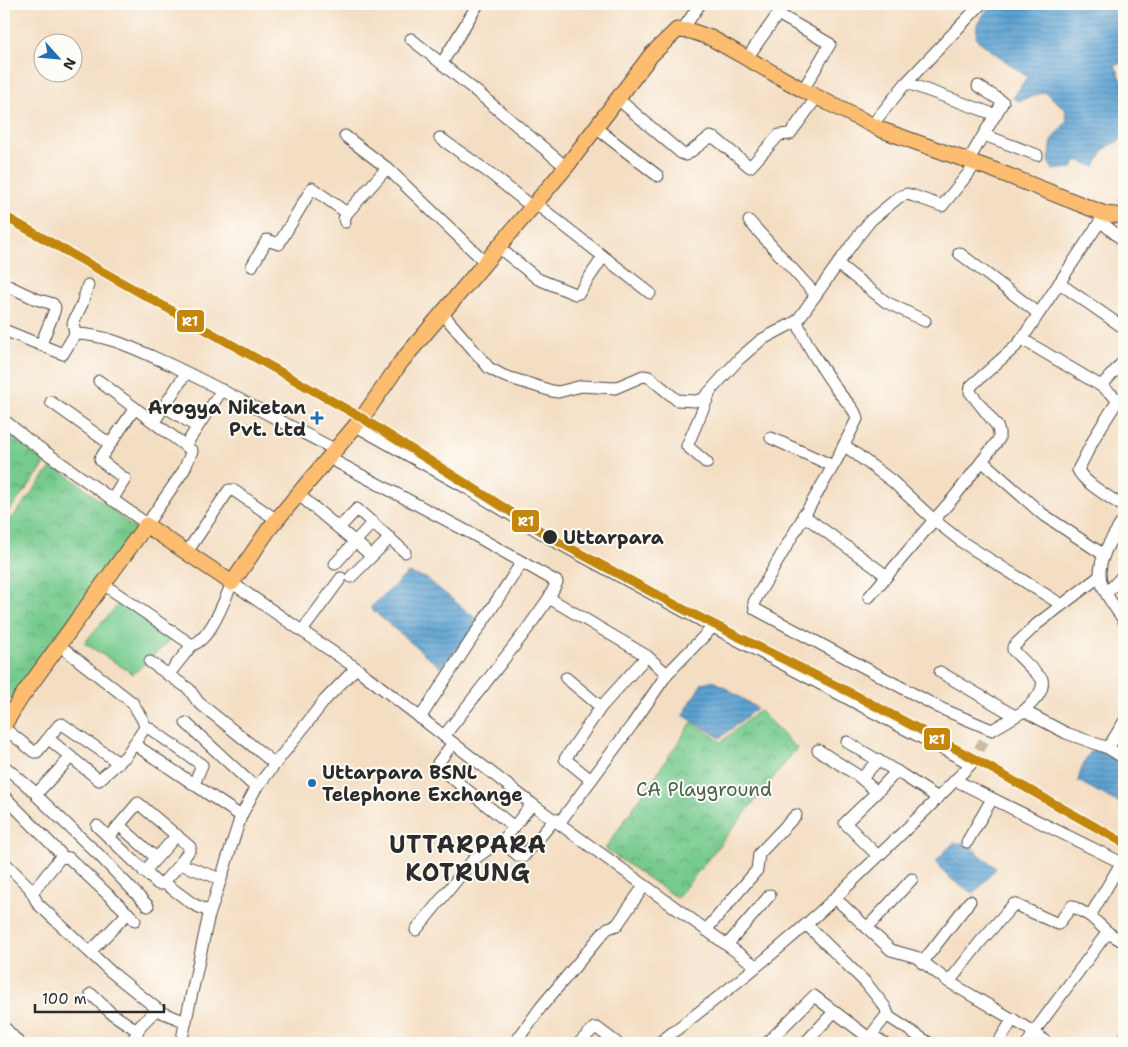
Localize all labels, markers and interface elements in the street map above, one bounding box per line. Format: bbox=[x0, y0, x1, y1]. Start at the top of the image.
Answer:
north arrow bbox=[32, 32, 82, 82]
text: N bbox=[59, 55, 80, 73]
line badge: R1 bbox=[176, 309, 205, 333]
text: R1 bbox=[182, 312, 198, 330]
place label: Arogya Niketan Pvt. Ltd bbox=[148, 395, 306, 442]
marker: Arogya Niketan Pvt. Ltd bbox=[310, 411, 324, 425]
line badge: R1 bbox=[511, 509, 540, 533]
text: R1 bbox=[518, 512, 534, 530]
place label: Uttarpara bbox=[563, 525, 664, 550]
marker: Uttarpara bbox=[541, 528, 559, 546]
line badge: R1 bbox=[923, 727, 951, 751]
text: R1 bbox=[929, 730, 945, 748]
place label: Uttarpara BSNL Telephone Exchange bbox=[322, 760, 523, 807]
marker: Uttarpara BSNL Telephone Exchange bbox=[306, 777, 318, 789]
park label: CA Playground bbox=[636, 777, 772, 802]
district label: UTTARPARA KOTRUNG bbox=[389, 829, 547, 889]
scale bar bbox=[35, 982, 164, 1014]
text: 100 m bbox=[42, 989, 87, 1009]

